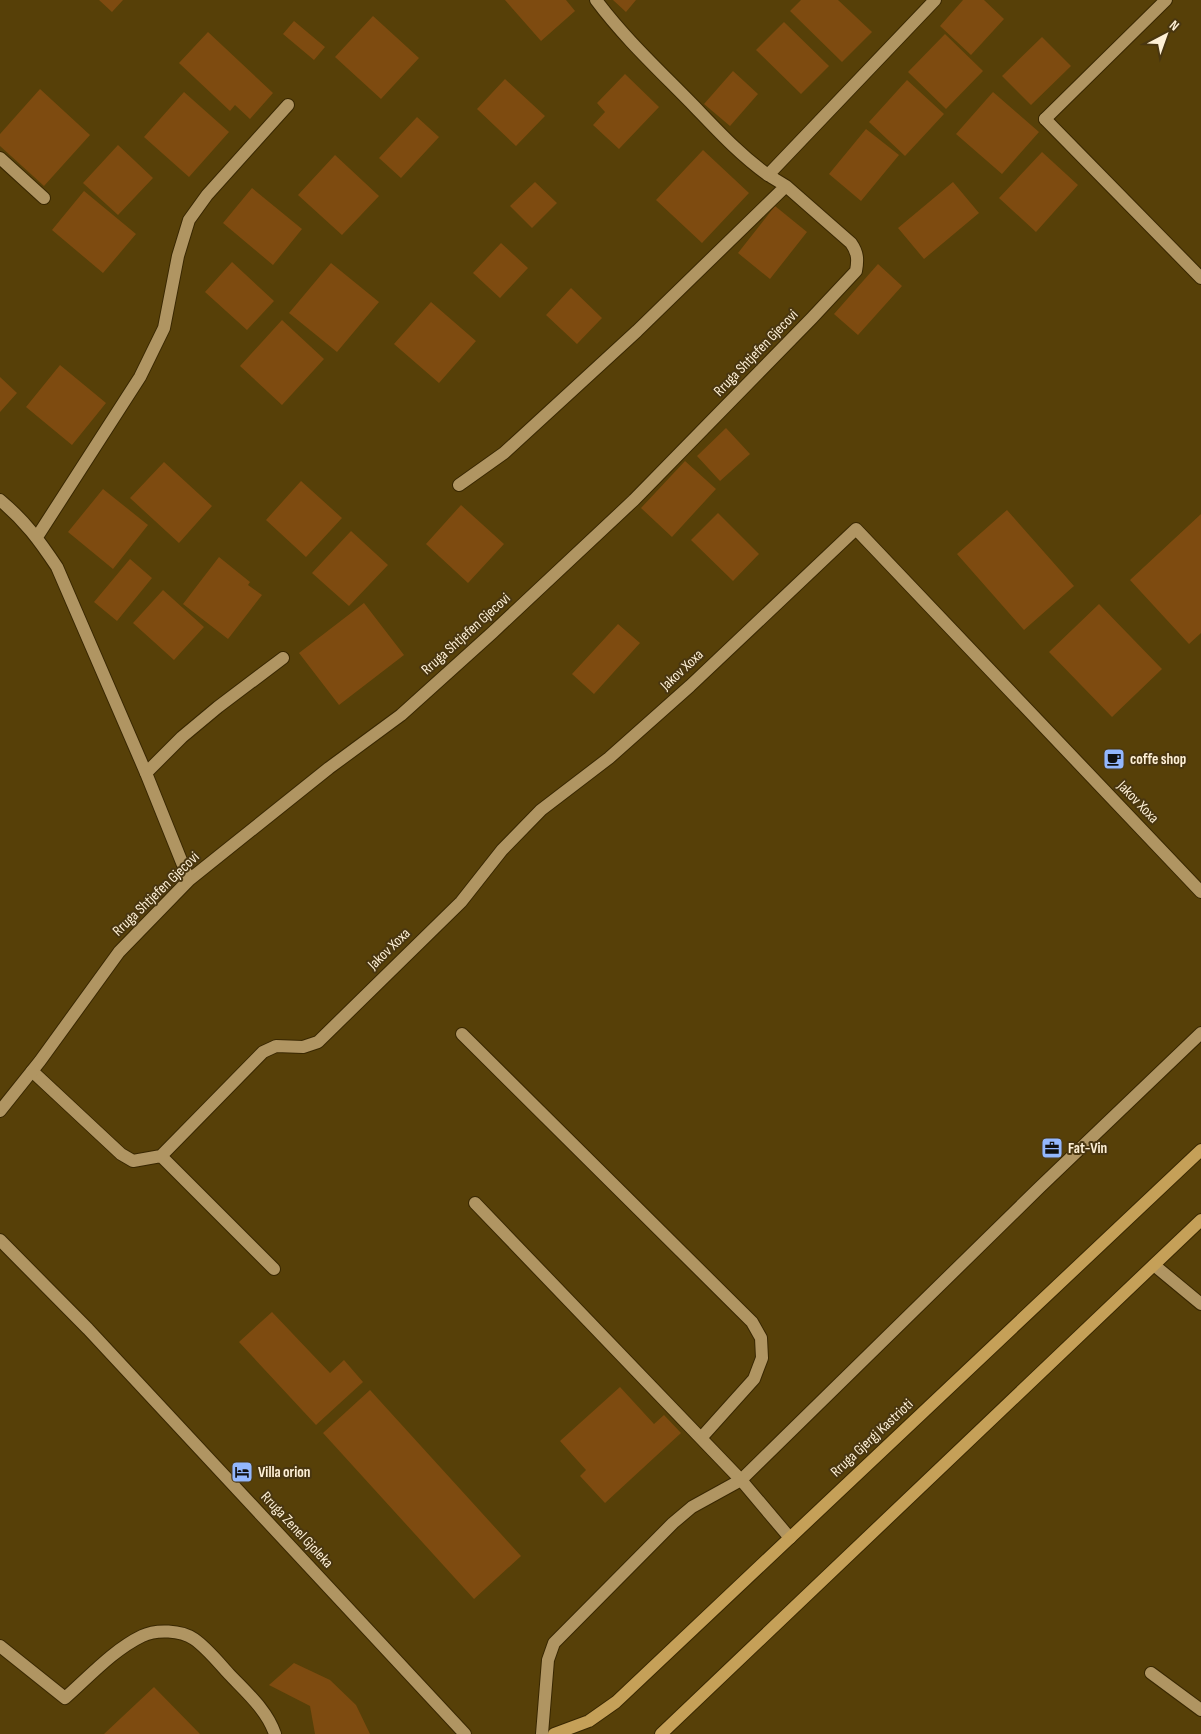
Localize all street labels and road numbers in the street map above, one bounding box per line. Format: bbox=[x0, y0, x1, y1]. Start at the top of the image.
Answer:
street label: Rruga Shtjefen Gjecovi bbox=[710, 305, 802, 400]
street label: Rruga Shtjefen Gjecovi bbox=[418, 589, 515, 679]
street label: Jakov Xoxa bbox=[656, 645, 708, 695]
street label: Jakov Xoxa bbox=[1112, 776, 1163, 827]
street label: Rruga Shtjefen Gjecovi bbox=[109, 848, 204, 940]
street label: Jakov Xoxa bbox=[363, 924, 414, 975]
street label: Rruga Gjergj Kastrioti bbox=[827, 1395, 917, 1481]
street label: Rruga Zenel Gjoleka bbox=[257, 1488, 337, 1572]

